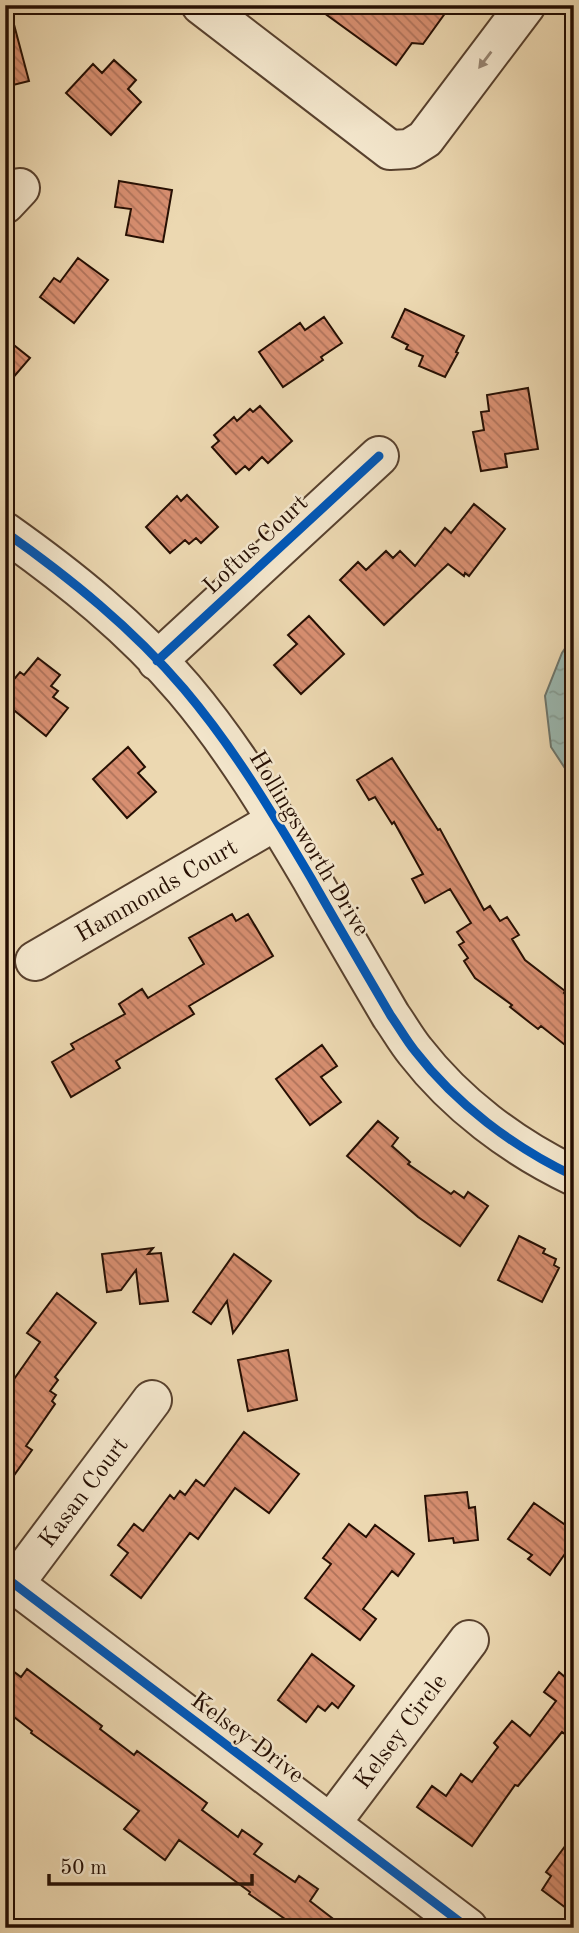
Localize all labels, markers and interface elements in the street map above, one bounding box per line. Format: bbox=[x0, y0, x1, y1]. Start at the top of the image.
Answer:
one-way arrow bbox=[478, 50, 492, 69]
street label: Loftus Court bbox=[199, 491, 313, 600]
street label: Hollingsworth Drive bbox=[243, 747, 373, 941]
street label: Hammonds Court bbox=[72, 836, 242, 948]
street label: Kasan Court bbox=[36, 1434, 134, 1553]
street label: Kelsey Circle bbox=[351, 1670, 452, 1794]
street label: Kelsey Drive bbox=[186, 1689, 308, 1789]
scale bar bbox=[49, 1842, 252, 1886]
text: 50 m bbox=[60, 1858, 107, 1879]

